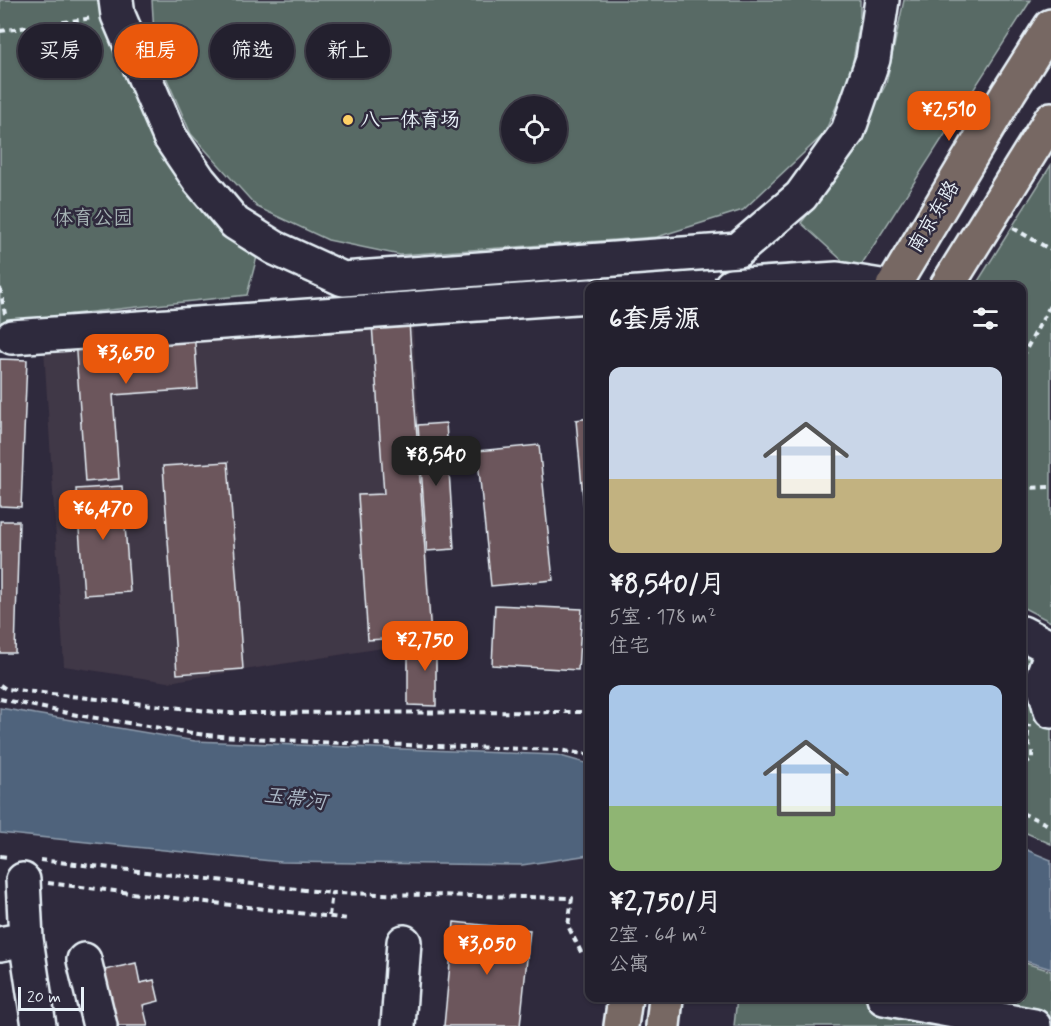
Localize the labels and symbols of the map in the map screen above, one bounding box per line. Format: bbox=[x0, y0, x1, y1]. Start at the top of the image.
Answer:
pin: ¥2,510 bbox=[900, 91, 998, 142]
place label: 八一体育场 bbox=[360, 107, 460, 134]
marker: 八一体育场 bbox=[341, 113, 355, 127]
street label: 南京东路 bbox=[902, 175, 967, 258]
park label: 体育公园 bbox=[53, 205, 133, 232]
pin: ¥3,650 bbox=[77, 334, 175, 385]
pin: ¥8,540 bbox=[387, 436, 485, 487]
pin: ¥6,470 bbox=[54, 490, 152, 541]
pin: ¥2,750 bbox=[376, 621, 474, 672]
water label: 玉带河 bbox=[262, 781, 331, 817]
pin: ¥3,050 bbox=[438, 925, 536, 976]
scale bar bbox=[18, 984, 84, 1012]

